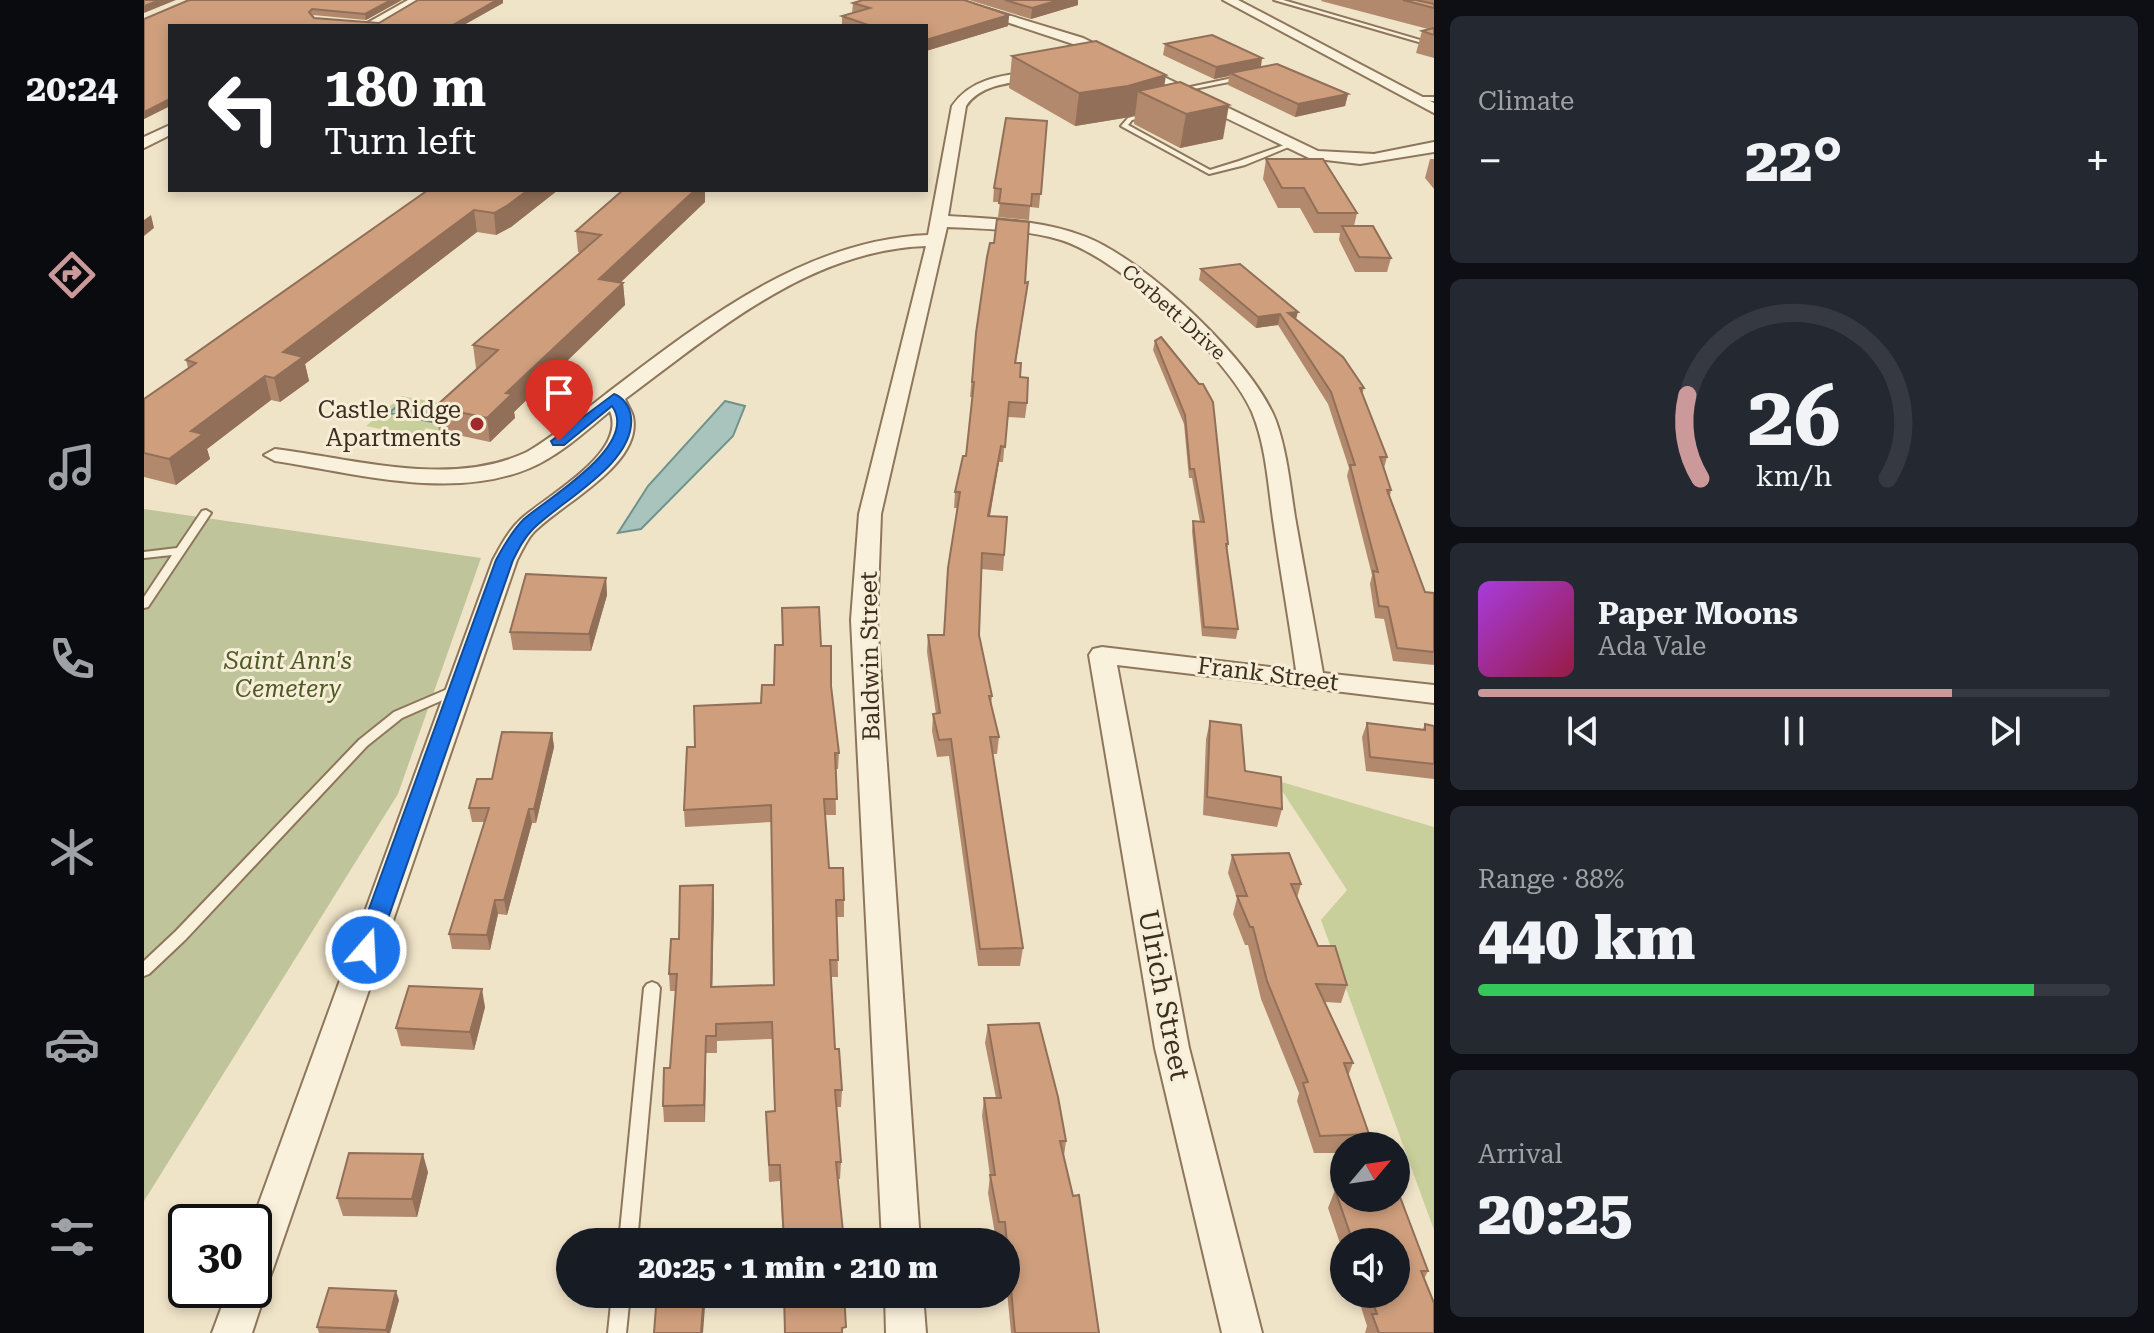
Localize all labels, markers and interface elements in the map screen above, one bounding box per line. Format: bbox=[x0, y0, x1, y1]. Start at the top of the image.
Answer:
text: 180 m bbox=[324, 54, 486, 120]
icon: left bbox=[192, 56, 296, 160]
text: 20:24 bbox=[26, 68, 118, 110]
text: Climate bbox=[1478, 86, 1574, 116]
text: Turn left bbox=[324, 121, 476, 163]
text: 22° bbox=[1745, 125, 1843, 196]
text: − bbox=[1478, 135, 1503, 187]
text: + bbox=[2085, 135, 2110, 187]
icon: directions bbox=[44, 247, 100, 303]
street label: Corbett Drive bbox=[1117, 259, 1231, 365]
pin bbox=[525, 359, 593, 441]
text: 26 bbox=[1747, 368, 1841, 465]
icon: arrive bbox=[537, 371, 581, 415]
place label: Castle Ridge Apartments bbox=[318, 396, 461, 452]
marker: Castle Ridge Apartments bbox=[468, 415, 486, 433]
icon: music bbox=[44, 439, 100, 495]
text: km/h bbox=[1756, 459, 1832, 493]
street label: Baldwin Street bbox=[855, 571, 885, 741]
text: Paper Moons bbox=[1598, 596, 1798, 631]
icon: phone bbox=[44, 631, 100, 687]
text: Ada Vale bbox=[1598, 631, 1706, 661]
park label: Saint Ann's Cemetery bbox=[223, 647, 352, 703]
street label: Frank Street bbox=[1196, 651, 1340, 697]
icon: previous bbox=[1561, 709, 1605, 753]
icon: pause bbox=[1772, 709, 1816, 753]
icon: next bbox=[1983, 709, 2027, 753]
icon: climate bbox=[44, 824, 100, 880]
text: Range · 88% bbox=[1478, 864, 1624, 894]
text: 440 km bbox=[1478, 903, 1695, 974]
street label: Ulrich Street bbox=[1131, 907, 1197, 1083]
position arrow bbox=[324, 908, 408, 992]
icon: car bbox=[44, 1016, 100, 1072]
north arrow bbox=[1330, 1132, 1410, 1212]
map controls bbox=[1330, 1132, 1410, 1308]
text: Arrival bbox=[1478, 1139, 1563, 1169]
text: 20:25 bbox=[1478, 1178, 1632, 1249]
speed limit sign: 30 bbox=[168, 1204, 272, 1308]
icon: filters bbox=[44, 1209, 100, 1265]
button: sound bbox=[1330, 1228, 1410, 1308]
text: 20:25 · 1 min · 210 m bbox=[638, 1250, 938, 1285]

